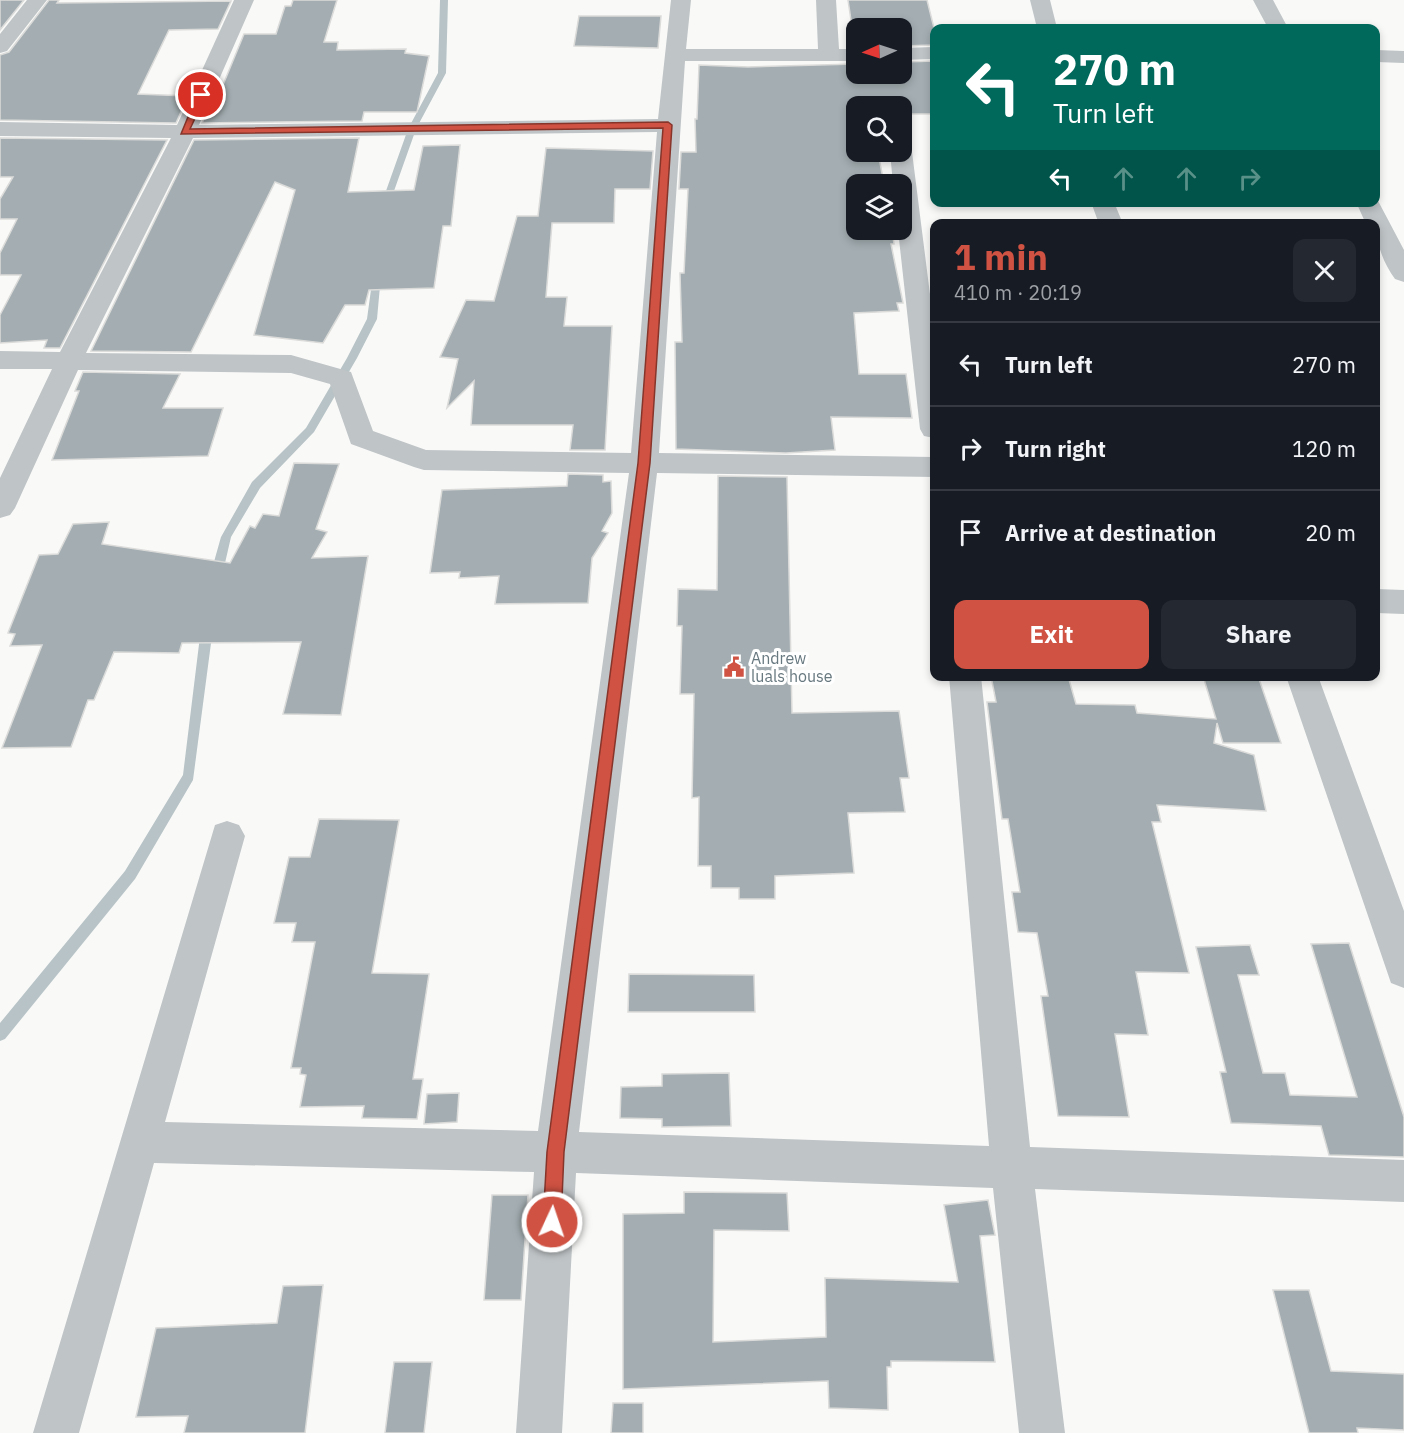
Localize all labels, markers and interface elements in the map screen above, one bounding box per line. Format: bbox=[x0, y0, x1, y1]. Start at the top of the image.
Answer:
north arrow bbox=[846, 18, 912, 84]
map controls bbox=[846, 18, 912, 240]
text: 270 m bbox=[1053, 42, 1176, 97]
icon: left bbox=[954, 48, 1032, 126]
pin bbox=[175, 69, 226, 120]
icon: arrive bbox=[184, 78, 217, 111]
text: Turn left bbox=[1053, 95, 1154, 130]
button: search bbox=[846, 96, 912, 162]
icon: left bbox=[1044, 162, 1077, 195]
icon: ahead bbox=[1107, 162, 1140, 195]
icon: ahead bbox=[1170, 162, 1203, 195]
icon: right bbox=[1233, 162, 1266, 195]
button: layers bbox=[846, 174, 912, 240]
text: 1 min bbox=[954, 233, 1048, 280]
button: close bbox=[1293, 239, 1356, 302]
text: 410 m · 20:19 bbox=[954, 279, 1082, 306]
icon: left bbox=[954, 348, 987, 381]
text: Turn left bbox=[1005, 350, 1093, 379]
text: 270 m bbox=[1292, 350, 1356, 379]
icon: right bbox=[954, 432, 987, 465]
text: Turn right bbox=[1005, 434, 1106, 463]
text: 120 m bbox=[1292, 434, 1356, 463]
icon: arrive bbox=[954, 516, 987, 549]
text: Arrive at destination bbox=[1005, 518, 1216, 547]
text: 20 m bbox=[1305, 518, 1356, 547]
button: Exit bbox=[954, 600, 1149, 669]
button: Share bbox=[1161, 600, 1356, 669]
place label: Andrew luals house bbox=[751, 648, 833, 686]
public building icon: Andrew luals house bbox=[722, 655, 746, 679]
position arrow bbox=[520, 1190, 584, 1254]

